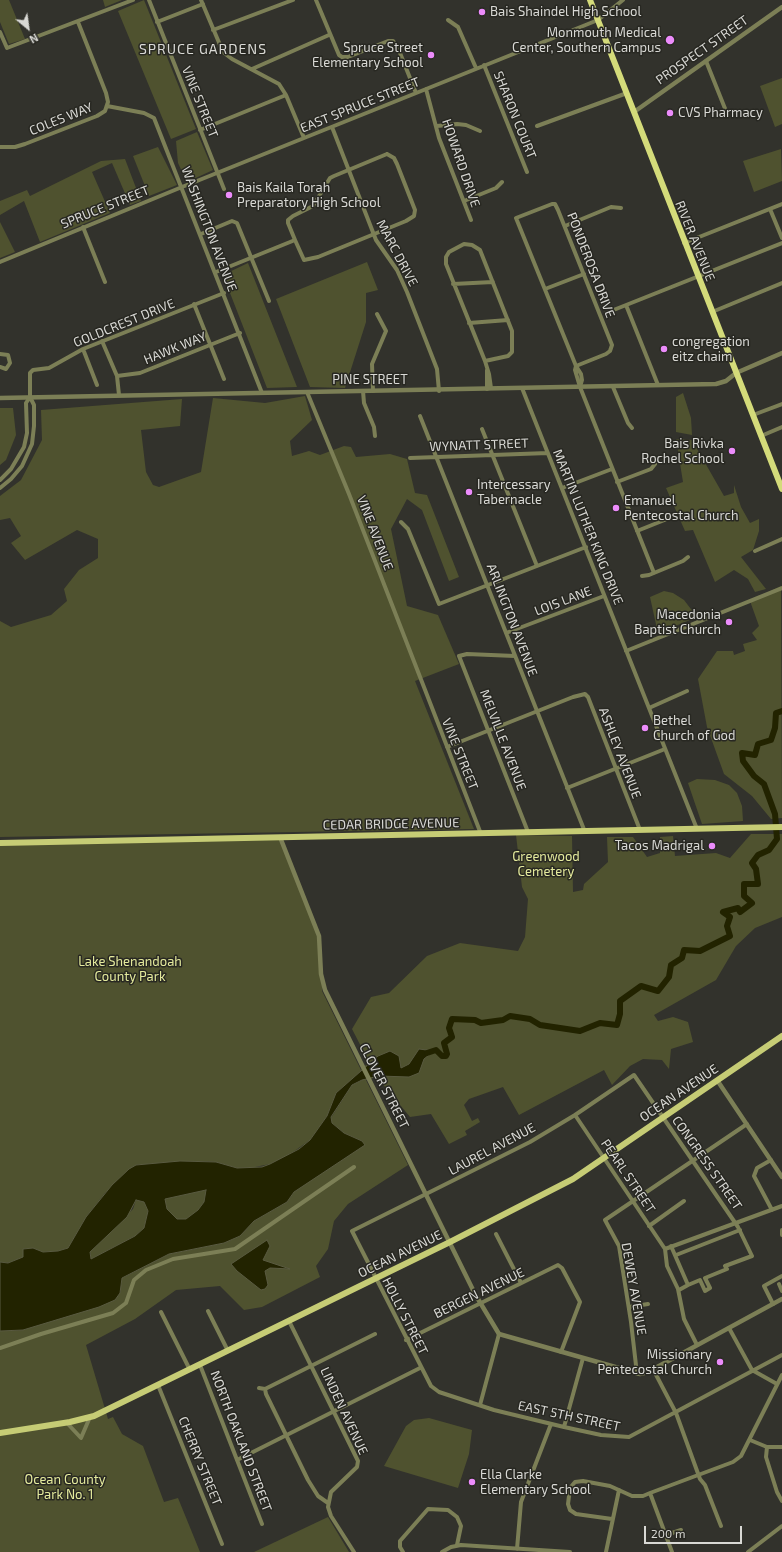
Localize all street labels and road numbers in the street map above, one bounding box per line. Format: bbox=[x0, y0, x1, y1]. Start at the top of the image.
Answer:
street label: PROSPECT STREET bbox=[653, 12, 751, 88]
street label: VINE STREET bbox=[179, 64, 221, 140]
street label: SHARON COURT bbox=[490, 69, 540, 161]
street label: EAST SPRUCE STREET bbox=[298, 74, 422, 136]
street label: COLES WAY bbox=[27, 99, 95, 139]
street label: HOWARD DRIVE bbox=[439, 117, 483, 209]
street label: WASHINGTON AVENUE bbox=[178, 164, 240, 294]
street label: SPRUCE STREET bbox=[58, 182, 152, 232]
street label: RIVER AVENUE bbox=[672, 198, 718, 284]
street label: PONDEROSA DRIVE bbox=[564, 210, 618, 320]
street label: MARC DRIVE bbox=[373, 217, 421, 289]
street label: GOLDCREST DRIVE bbox=[71, 296, 177, 350]
street label: HAWK WAY bbox=[141, 328, 209, 368]
street label: PINE STREET bbox=[332, 372, 408, 388]
street label: WYNATT STREET bbox=[429, 435, 529, 455]
street label: MARTIN LUTHER KING DRIVE bbox=[550, 447, 626, 607]
street label: VINE AVENUE bbox=[354, 494, 396, 572]
street label: ARLINGTON AVENUE bbox=[483, 561, 541, 679]
street label: LOIS LANE bbox=[532, 583, 594, 619]
street label: MELVILLE AVENUE bbox=[477, 687, 529, 793]
street label: ASHLEY AVENUE bbox=[595, 705, 645, 801]
street label: VINE STREET bbox=[439, 716, 481, 792]
street label: CEDAR BRIDGE AVENUE bbox=[323, 815, 459, 833]
street label: CLOVER STREET bbox=[356, 1041, 412, 1131]
street label: OCEAN AVENUE bbox=[637, 1061, 721, 1125]
street label: CONGRESS STREET bbox=[669, 1113, 745, 1213]
street label: LAUREL AVENUE bbox=[446, 1120, 538, 1178]
street label: PEARL STREET bbox=[598, 1136, 658, 1216]
street label: OCEAN AVENUE bbox=[355, 1227, 445, 1281]
street label: DEWEY AVENUE bbox=[618, 1241, 650, 1337]
street label: BERGEN AVENUE bbox=[431, 1264, 527, 1322]
street label: HOLLY STREET bbox=[379, 1275, 431, 1357]
street label: LINDEN AVENUE bbox=[317, 1365, 371, 1457]
street label: NORTH OAKLAND STREET bbox=[207, 1368, 275, 1514]
street label: EAST 5TH STREET bbox=[516, 1398, 622, 1434]
street label: CHERRY STREET bbox=[175, 1414, 225, 1508]

